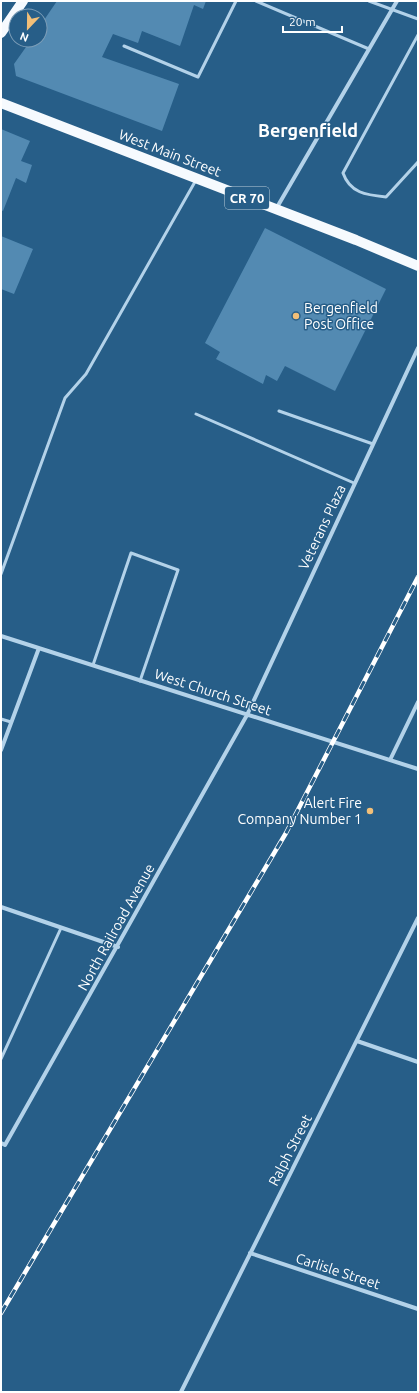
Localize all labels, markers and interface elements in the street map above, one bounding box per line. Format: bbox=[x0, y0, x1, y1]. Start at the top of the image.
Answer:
north arrow bbox=[8, 8, 48, 48]
scale bar bbox=[283, 8, 342, 34]
text: 20 m bbox=[289, 15, 316, 28]
text: N bbox=[18, 30, 30, 44]
district label: Bergenfield bbox=[258, 120, 358, 140]
street label: West Main Street bbox=[117, 126, 224, 180]
road number: CR 70 bbox=[225, 187, 269, 209]
place label: Bergenfield Post Office bbox=[304, 300, 378, 332]
marker: Bergenfield Post Office bbox=[291, 311, 301, 321]
street label: Veterans Plaza bbox=[295, 482, 349, 572]
street label: West Church Street bbox=[153, 666, 274, 719]
place label: Alert Fire Company Number 1 bbox=[238, 795, 362, 827]
marker: Alert Fire Company Number 1 bbox=[365, 806, 375, 816]
street label: North Railroad Avenue bbox=[74, 861, 158, 993]
street label: Ralph Street bbox=[265, 1111, 315, 1188]
street label: Carlisle Street bbox=[294, 1250, 383, 1292]

